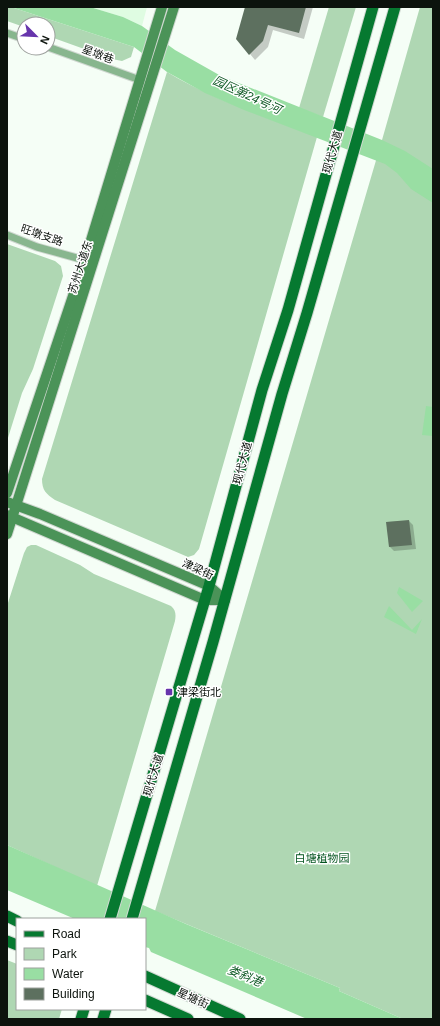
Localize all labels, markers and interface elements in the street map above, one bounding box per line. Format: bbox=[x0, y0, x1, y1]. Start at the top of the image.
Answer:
north arrow bbox=[16, 16, 56, 56]
text: N bbox=[38, 34, 52, 46]
street label: 星墩巷 bbox=[80, 43, 116, 65]
water label: 园区第24号河 bbox=[211, 73, 285, 118]
street label: 现代大道 bbox=[320, 129, 344, 175]
street label: 旺墩支路 bbox=[19, 222, 65, 248]
street label: 苏州大道东 bbox=[66, 239, 94, 295]
street label: 现代大道 bbox=[231, 440, 253, 486]
street label: 津梁街 bbox=[181, 557, 215, 581]
place label: 津梁街北 bbox=[177, 686, 221, 698]
marker: 津梁街北 bbox=[164, 687, 174, 697]
street label: 现代大道 bbox=[141, 752, 165, 798]
park label: 白塘植物园 bbox=[295, 852, 350, 864]
legend bbox=[16, 918, 146, 1010]
text: Road bbox=[52, 927, 81, 941]
text: Park bbox=[52, 947, 78, 961]
water label: 娄斜港 bbox=[226, 963, 266, 990]
text: Water bbox=[52, 967, 84, 981]
street label: 星塘街 bbox=[175, 986, 211, 1010]
text: Building bbox=[52, 987, 95, 1001]

